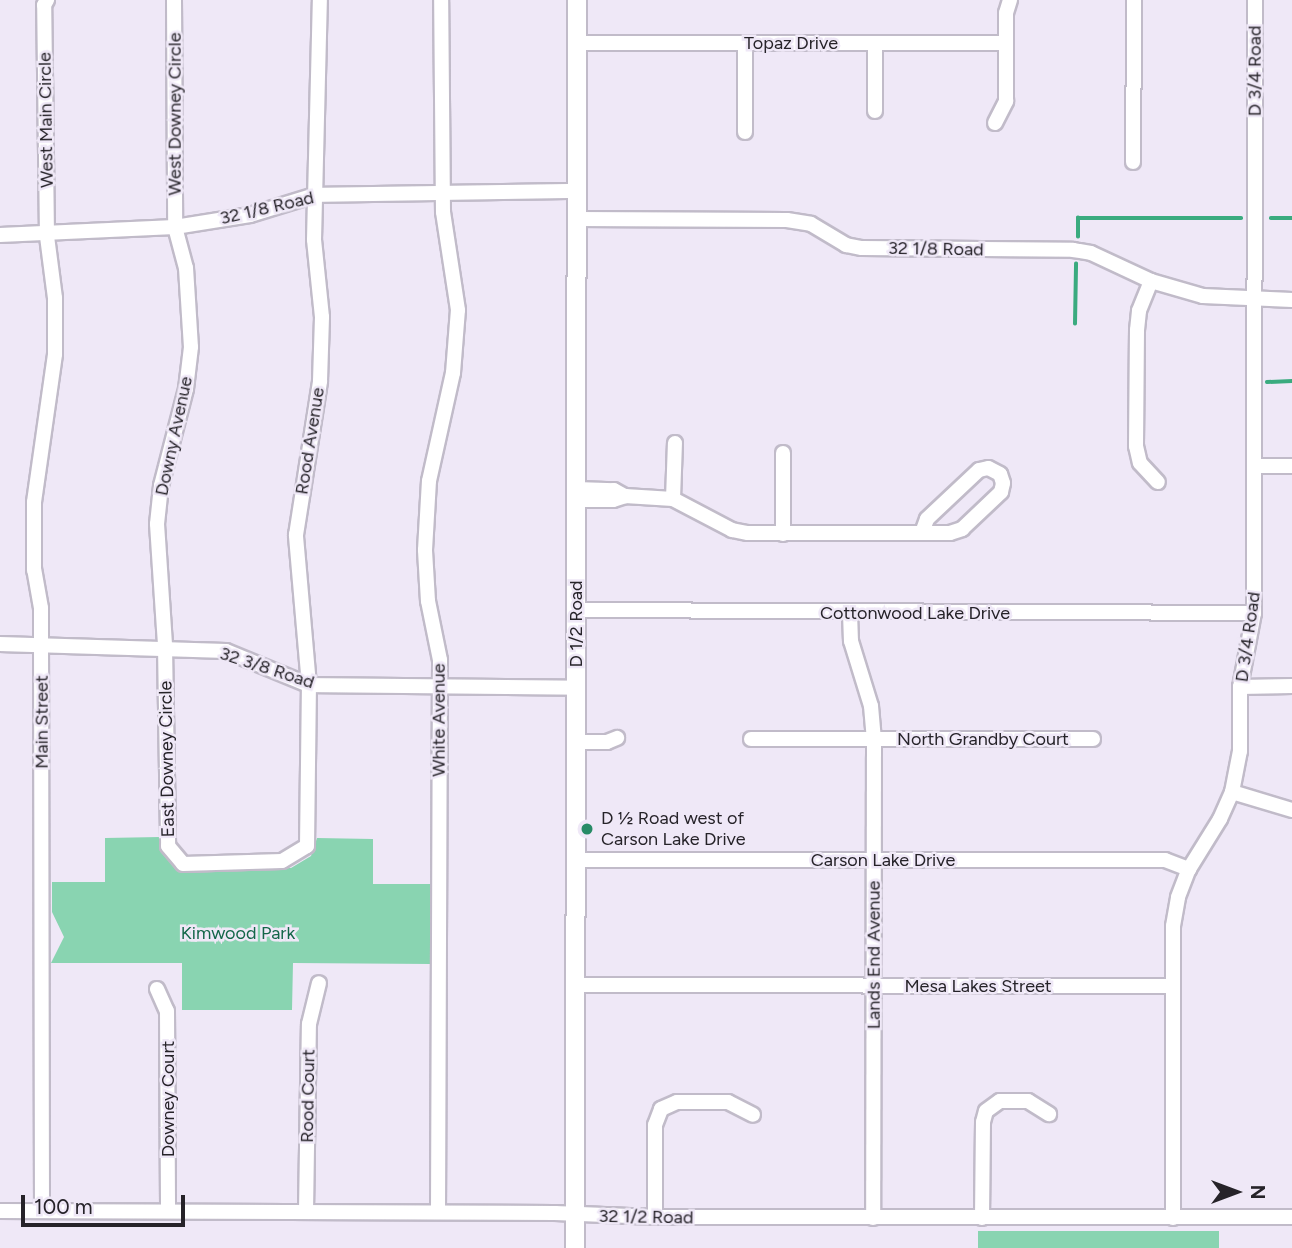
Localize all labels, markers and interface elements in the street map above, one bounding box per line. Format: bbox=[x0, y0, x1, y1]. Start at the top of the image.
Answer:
street label: D 3/4 Road bbox=[1244, 26, 1266, 116]
street label: West Downey Circle bbox=[164, 32, 186, 196]
street label: Topaz Drive bbox=[744, 32, 838, 54]
street label: West Main Circle bbox=[34, 52, 58, 188]
street label: 32 1/8 Road bbox=[218, 187, 316, 229]
street label: 32 1/8 Road bbox=[888, 237, 984, 261]
street label: Downy Avenue bbox=[151, 374, 197, 498]
street label: Rood Avenue bbox=[291, 386, 329, 496]
street label: D 1/2 Road bbox=[565, 580, 587, 668]
street label: D 3/4 Road bbox=[1231, 591, 1265, 683]
street label: Cottonwood Lake Drive bbox=[820, 602, 1010, 624]
street label: 32 3/8 Road bbox=[217, 643, 317, 693]
street label: White Avenue bbox=[428, 663, 450, 777]
street label: Main Street bbox=[31, 675, 53, 769]
street label: East Downey Circle bbox=[155, 681, 179, 837]
street label: North Grandby Court bbox=[897, 728, 1069, 750]
place label: D ½ Road west of Carson Lake Drive bbox=[601, 808, 746, 850]
marker: D ½ Road west of Carson Lake Drive bbox=[579, 821, 595, 837]
street label: Carson Lake Drive bbox=[811, 849, 955, 871]
street label: Lands End Avenue bbox=[863, 881, 885, 1029]
park label: Kimwood Park bbox=[181, 922, 295, 944]
street label: Mesa Lakes Street bbox=[904, 975, 1052, 997]
street label: Downey Court bbox=[157, 1041, 179, 1157]
street label: Rood Court bbox=[296, 1049, 320, 1143]
north arrow bbox=[1201, 1157, 1271, 1227]
scale bar bbox=[24, 1182, 189, 1226]
text: N bbox=[1246, 1185, 1269, 1199]
text: 100 m bbox=[34, 1194, 93, 1219]
street label: 32 1/2 Road bbox=[598, 1205, 694, 1229]

